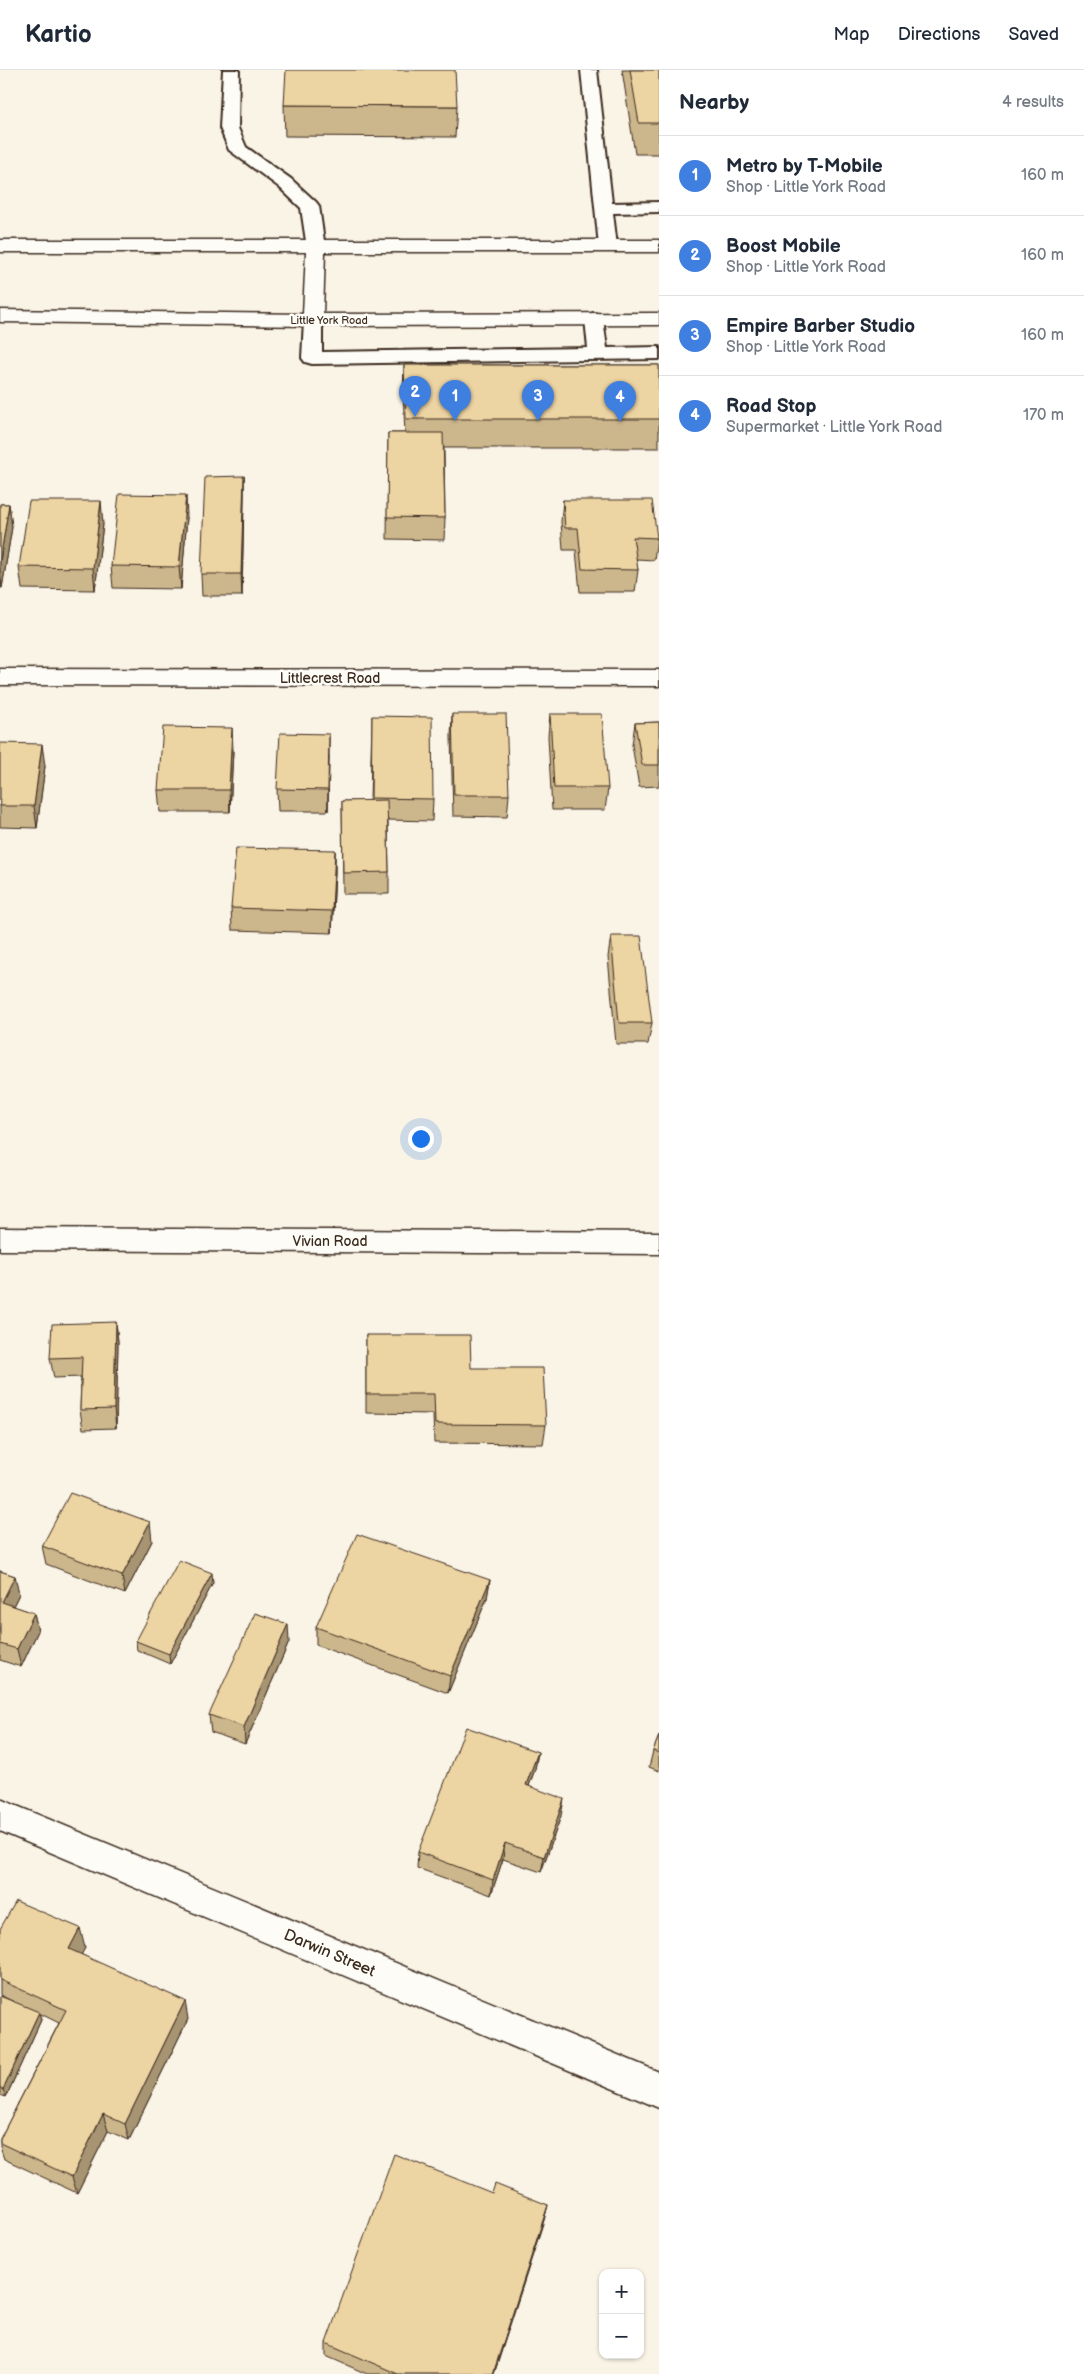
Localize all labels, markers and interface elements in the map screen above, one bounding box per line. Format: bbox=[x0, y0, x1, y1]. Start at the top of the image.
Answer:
text: Kartio bbox=[25, 20, 92, 49]
text: Map bbox=[834, 24, 870, 45]
text: Directions bbox=[898, 24, 980, 45]
text: Saved bbox=[1008, 24, 1059, 45]
text: Nearby bbox=[679, 90, 749, 115]
text: 4 results bbox=[1002, 93, 1064, 112]
text: Metro by T-Mobile bbox=[726, 155, 883, 178]
text: 1 bbox=[692, 166, 698, 185]
text: 160 m bbox=[1021, 166, 1064, 185]
text: Shop · Little York Road bbox=[726, 178, 886, 197]
text: Boost Mobile bbox=[726, 235, 841, 258]
text: 2 bbox=[690, 246, 700, 265]
text: 160 m bbox=[1021, 246, 1064, 265]
text: Shop · Little York Road bbox=[726, 258, 886, 277]
street label: Little York Road bbox=[290, 314, 368, 327]
text: Empire Barber Studio bbox=[726, 315, 915, 338]
text: 3 bbox=[690, 326, 700, 345]
text: 160 m bbox=[1021, 326, 1064, 345]
text: Shop · Little York Road bbox=[726, 338, 886, 357]
pin: 2 bbox=[399, 376, 431, 417]
pin: 1 bbox=[439, 380, 471, 421]
pin: 3 bbox=[522, 380, 554, 421]
pin: 4 bbox=[604, 381, 636, 422]
text: Road Stop bbox=[726, 395, 816, 418]
text: 4 bbox=[690, 406, 700, 425]
text: 170 m bbox=[1023, 406, 1064, 425]
text: Supermarket · Little York Road bbox=[726, 418, 942, 437]
street label: Littlecrest Road bbox=[280, 670, 380, 687]
your location bbox=[408, 1126, 434, 1152]
street label: Vivian Road bbox=[293, 1233, 367, 1250]
street label: Darwin Street bbox=[281, 1926, 378, 1981]
map controls bbox=[599, 2269, 644, 2359]
button: + bbox=[599, 2269, 644, 2314]
button: − bbox=[599, 2314, 644, 2359]

